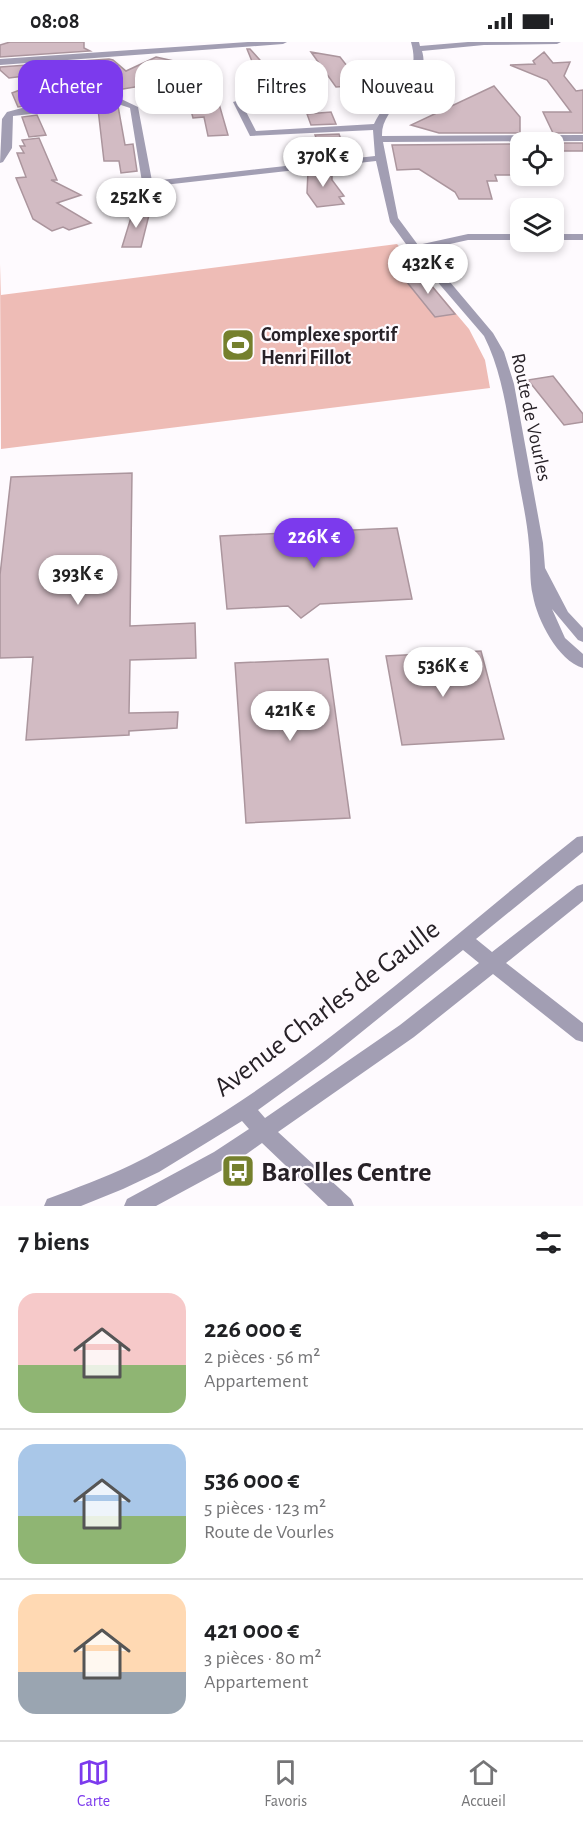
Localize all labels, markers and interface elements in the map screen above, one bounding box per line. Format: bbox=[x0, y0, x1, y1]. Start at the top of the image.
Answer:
text: 08:08 bbox=[30, 10, 80, 32]
chip: Acheter bbox=[18, 60, 123, 114]
chip: Louer bbox=[135, 60, 223, 114]
chip: Filtres bbox=[235, 60, 328, 114]
chip: Nouveau bbox=[340, 60, 455, 114]
map controls bbox=[510, 132, 564, 252]
button: locate bbox=[510, 132, 564, 186]
pin: 370K € bbox=[274, 137, 372, 188]
text: 370K € bbox=[297, 146, 349, 166]
pin: 252K € bbox=[87, 178, 185, 229]
text: 252K € bbox=[110, 187, 162, 207]
button: layers bbox=[510, 198, 564, 252]
pin: 432K € bbox=[379, 244, 477, 295]
text: 432K € bbox=[402, 253, 454, 273]
place label: Complexe sportif Henri Fillot bbox=[261, 325, 398, 368]
sports icon: Complexe sportif Henri Fillot bbox=[220, 327, 256, 363]
street label: Route de Vourles bbox=[508, 351, 554, 483]
pin: 226K € bbox=[265, 518, 363, 569]
text: 226K € bbox=[288, 527, 340, 547]
pin: 393K € bbox=[29, 555, 127, 606]
text: 393K € bbox=[53, 564, 103, 584]
pin: 536K € bbox=[394, 647, 492, 698]
text: 536K € bbox=[418, 656, 468, 676]
pin: 421K € bbox=[241, 691, 339, 742]
text: 421K € bbox=[265, 700, 315, 720]
street label: Avenue Charles de Gaulle bbox=[209, 915, 445, 1102]
bus stop icon: Barolles Centre bbox=[220, 1153, 256, 1189]
place label: Barolles Centre bbox=[261, 1159, 432, 1187]
icon: filters bbox=[532, 1226, 565, 1259]
text: 7 biens bbox=[18, 1229, 90, 1255]
text: 226 000 € bbox=[204, 1316, 302, 1342]
icon: home bbox=[66, 1317, 138, 1389]
text: 2 pièces · 56 m² bbox=[204, 1347, 320, 1367]
text: Appartement bbox=[204, 1371, 308, 1391]
text: 536 000 € bbox=[204, 1467, 300, 1493]
icon: home bbox=[66, 1468, 138, 1540]
text: 5 pièces · 123 m² bbox=[204, 1498, 326, 1518]
text: Route de Vourles bbox=[204, 1522, 334, 1542]
text: 421 000 € bbox=[204, 1617, 299, 1643]
icon: home bbox=[66, 1618, 138, 1690]
text: 3 pièces · 80 m² bbox=[204, 1648, 322, 1668]
text: Appartement bbox=[204, 1672, 308, 1692]
tab: Carte bbox=[77, 1756, 110, 1811]
tab: Favoris bbox=[264, 1756, 307, 1811]
tab: Accueil bbox=[461, 1756, 506, 1811]

